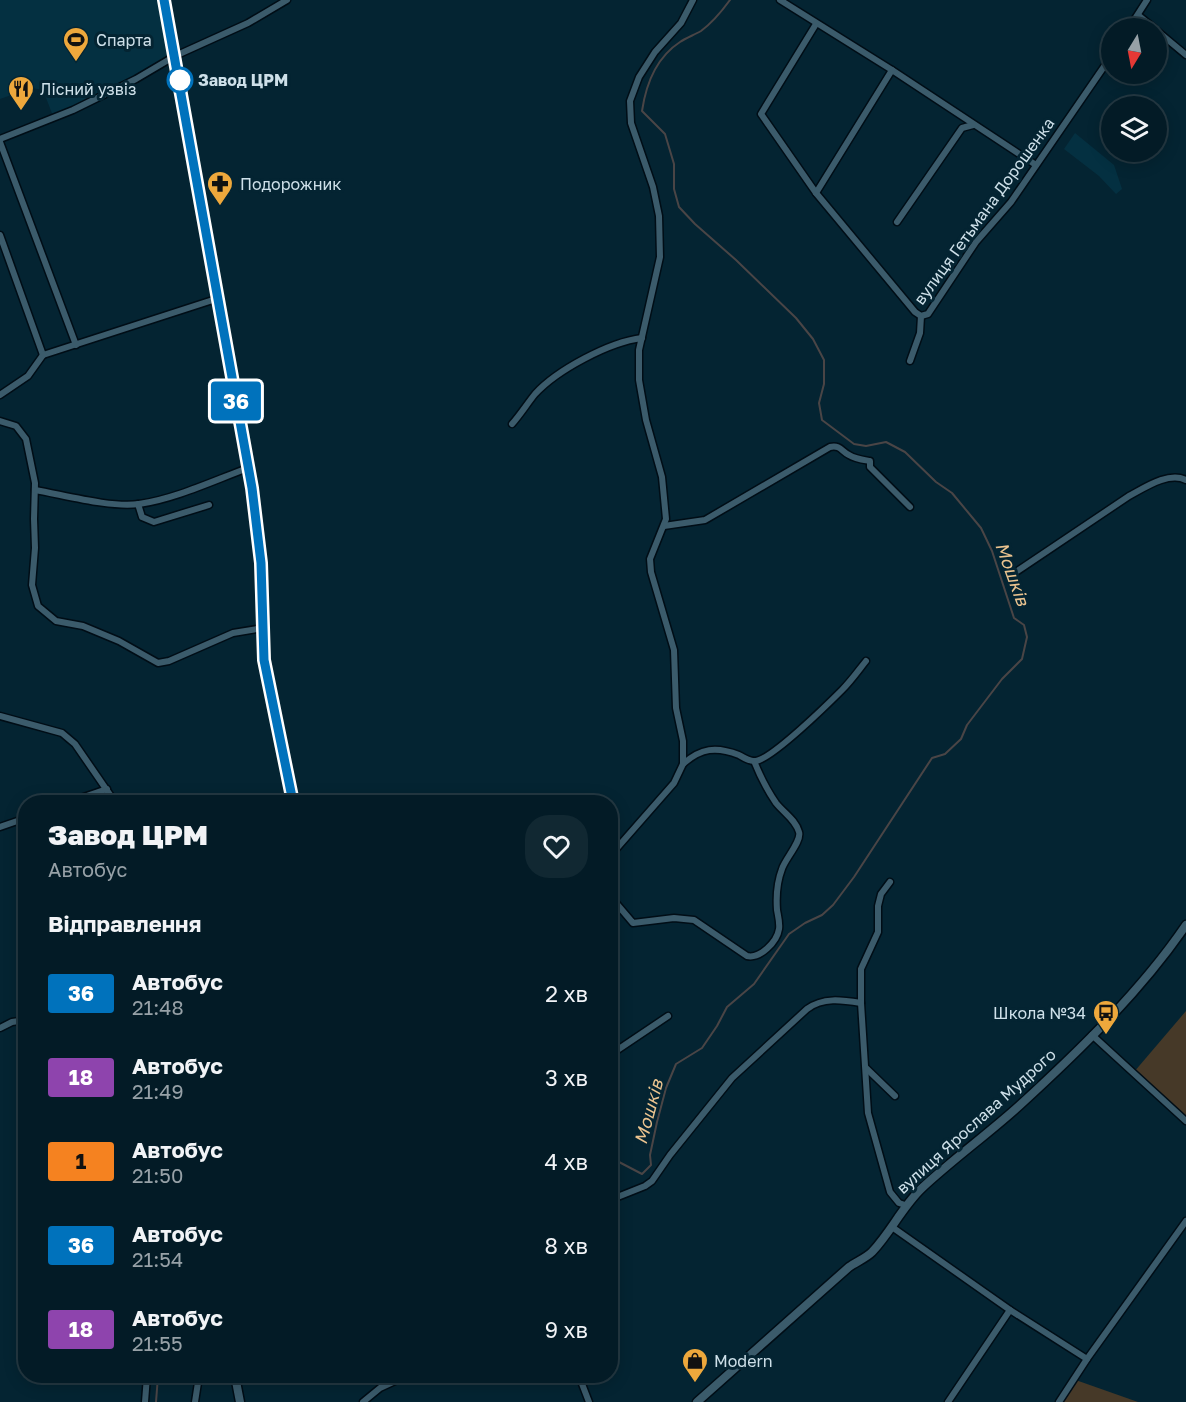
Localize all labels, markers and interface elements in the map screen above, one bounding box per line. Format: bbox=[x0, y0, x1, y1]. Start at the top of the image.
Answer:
north arrow bbox=[1101, 18, 1167, 84]
map controls bbox=[1101, 18, 1167, 162]
sports icon: Спарта bbox=[61, 25, 91, 63]
place label: Спарта bbox=[96, 30, 152, 50]
marker: Завод ЦРМ bbox=[167, 67, 193, 93]
place label: Завод ЦРМ bbox=[198, 70, 288, 90]
restaurant icon: Лісний узвіз bbox=[6, 74, 36, 112]
place label: Лісний узвіз bbox=[40, 79, 137, 99]
button: layers bbox=[1101, 96, 1167, 162]
street label: вулиця Гетьмана Дорошенка bbox=[909, 114, 1059, 308]
pharmacy icon: Подорожник bbox=[205, 169, 235, 207]
place label: Подорожник bbox=[240, 174, 341, 194]
line badge: 36 bbox=[209, 382, 263, 420]
text: 36 bbox=[223, 388, 249, 414]
water label: Мошків bbox=[991, 539, 1035, 609]
button: heart bbox=[525, 815, 588, 878]
text: Завод ЦРМ bbox=[48, 818, 208, 851]
text: Автобус bbox=[48, 857, 127, 881]
text: Відправлення bbox=[48, 910, 201, 937]
text: Автобус bbox=[132, 968, 223, 995]
text: 36 bbox=[68, 980, 94, 1006]
text: 2 хв bbox=[545, 980, 588, 1007]
text: 21:48 bbox=[132, 995, 184, 1019]
bus stop icon: Школа №34 bbox=[1091, 998, 1121, 1036]
place label: Школа №34 bbox=[993, 1003, 1086, 1023]
street label: вулиця Ярослава Мудрого bbox=[892, 1044, 1060, 1198]
text: Автобус bbox=[132, 1052, 223, 1079]
text: 18 bbox=[69, 1064, 93, 1090]
text: 3 хв bbox=[545, 1064, 588, 1091]
water label: Мошків bbox=[629, 1076, 667, 1147]
text: 21:49 bbox=[132, 1079, 184, 1103]
text: Автобус bbox=[132, 1136, 223, 1163]
text: 1 bbox=[76, 1148, 86, 1174]
text: 4 хв bbox=[545, 1148, 588, 1175]
text: 21:50 bbox=[132, 1163, 183, 1187]
text: Автобус bbox=[132, 1220, 223, 1247]
text: 36 bbox=[68, 1232, 94, 1258]
text: 8 хв bbox=[545, 1232, 588, 1259]
text: 21:54 bbox=[132, 1247, 183, 1271]
text: Автобус bbox=[132, 1304, 223, 1331]
text: 18 bbox=[69, 1316, 93, 1342]
text: 9 хв bbox=[545, 1316, 588, 1343]
text: 21:55 bbox=[132, 1331, 183, 1355]
shop icon: Modern bbox=[680, 1346, 710, 1384]
place label: Modern bbox=[714, 1351, 773, 1371]

